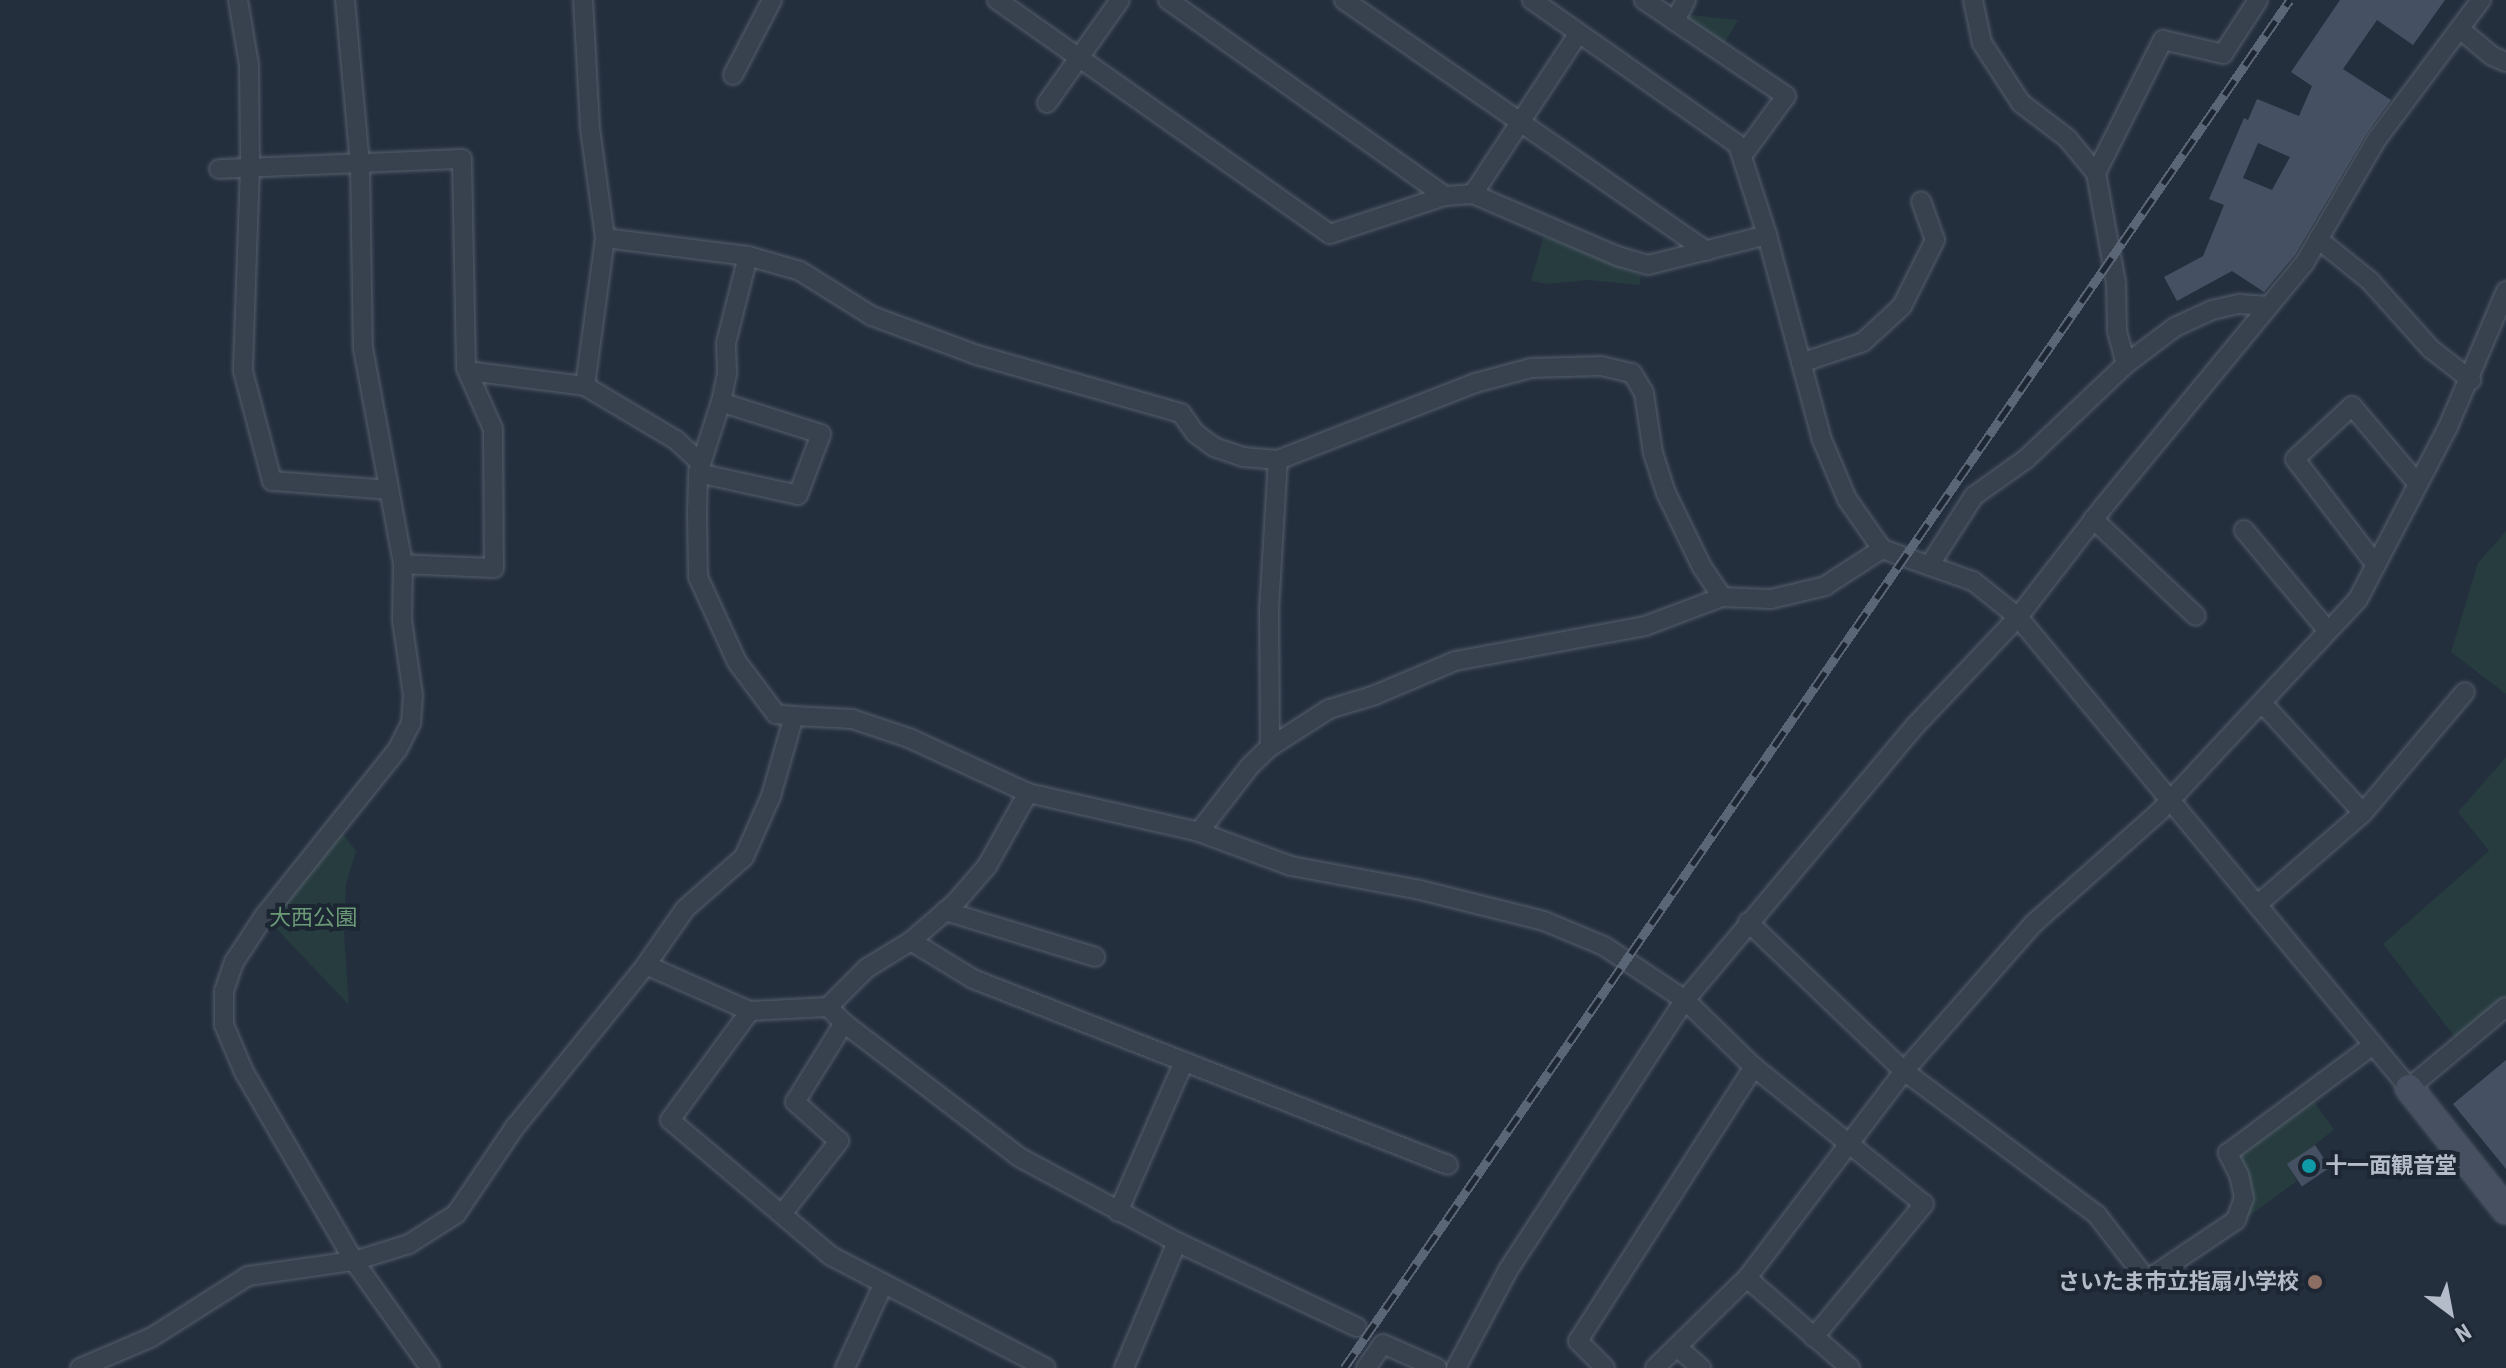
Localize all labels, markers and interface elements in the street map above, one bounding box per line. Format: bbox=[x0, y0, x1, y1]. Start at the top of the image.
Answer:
park label: 大西公園 bbox=[269, 905, 357, 931]
place label: 十一面観音堂 bbox=[2325, 1153, 2457, 1179]
marker: 十一面観音堂 bbox=[2300, 1157, 2318, 1175]
place label: さいたま市立指扇小学校 bbox=[2057, 1269, 2299, 1295]
north arrow bbox=[2410, 1272, 2490, 1352]
marker: さいたま市立指扇小学校 bbox=[2306, 1273, 2324, 1291]
text: N bbox=[2451, 1319, 2475, 1347]

